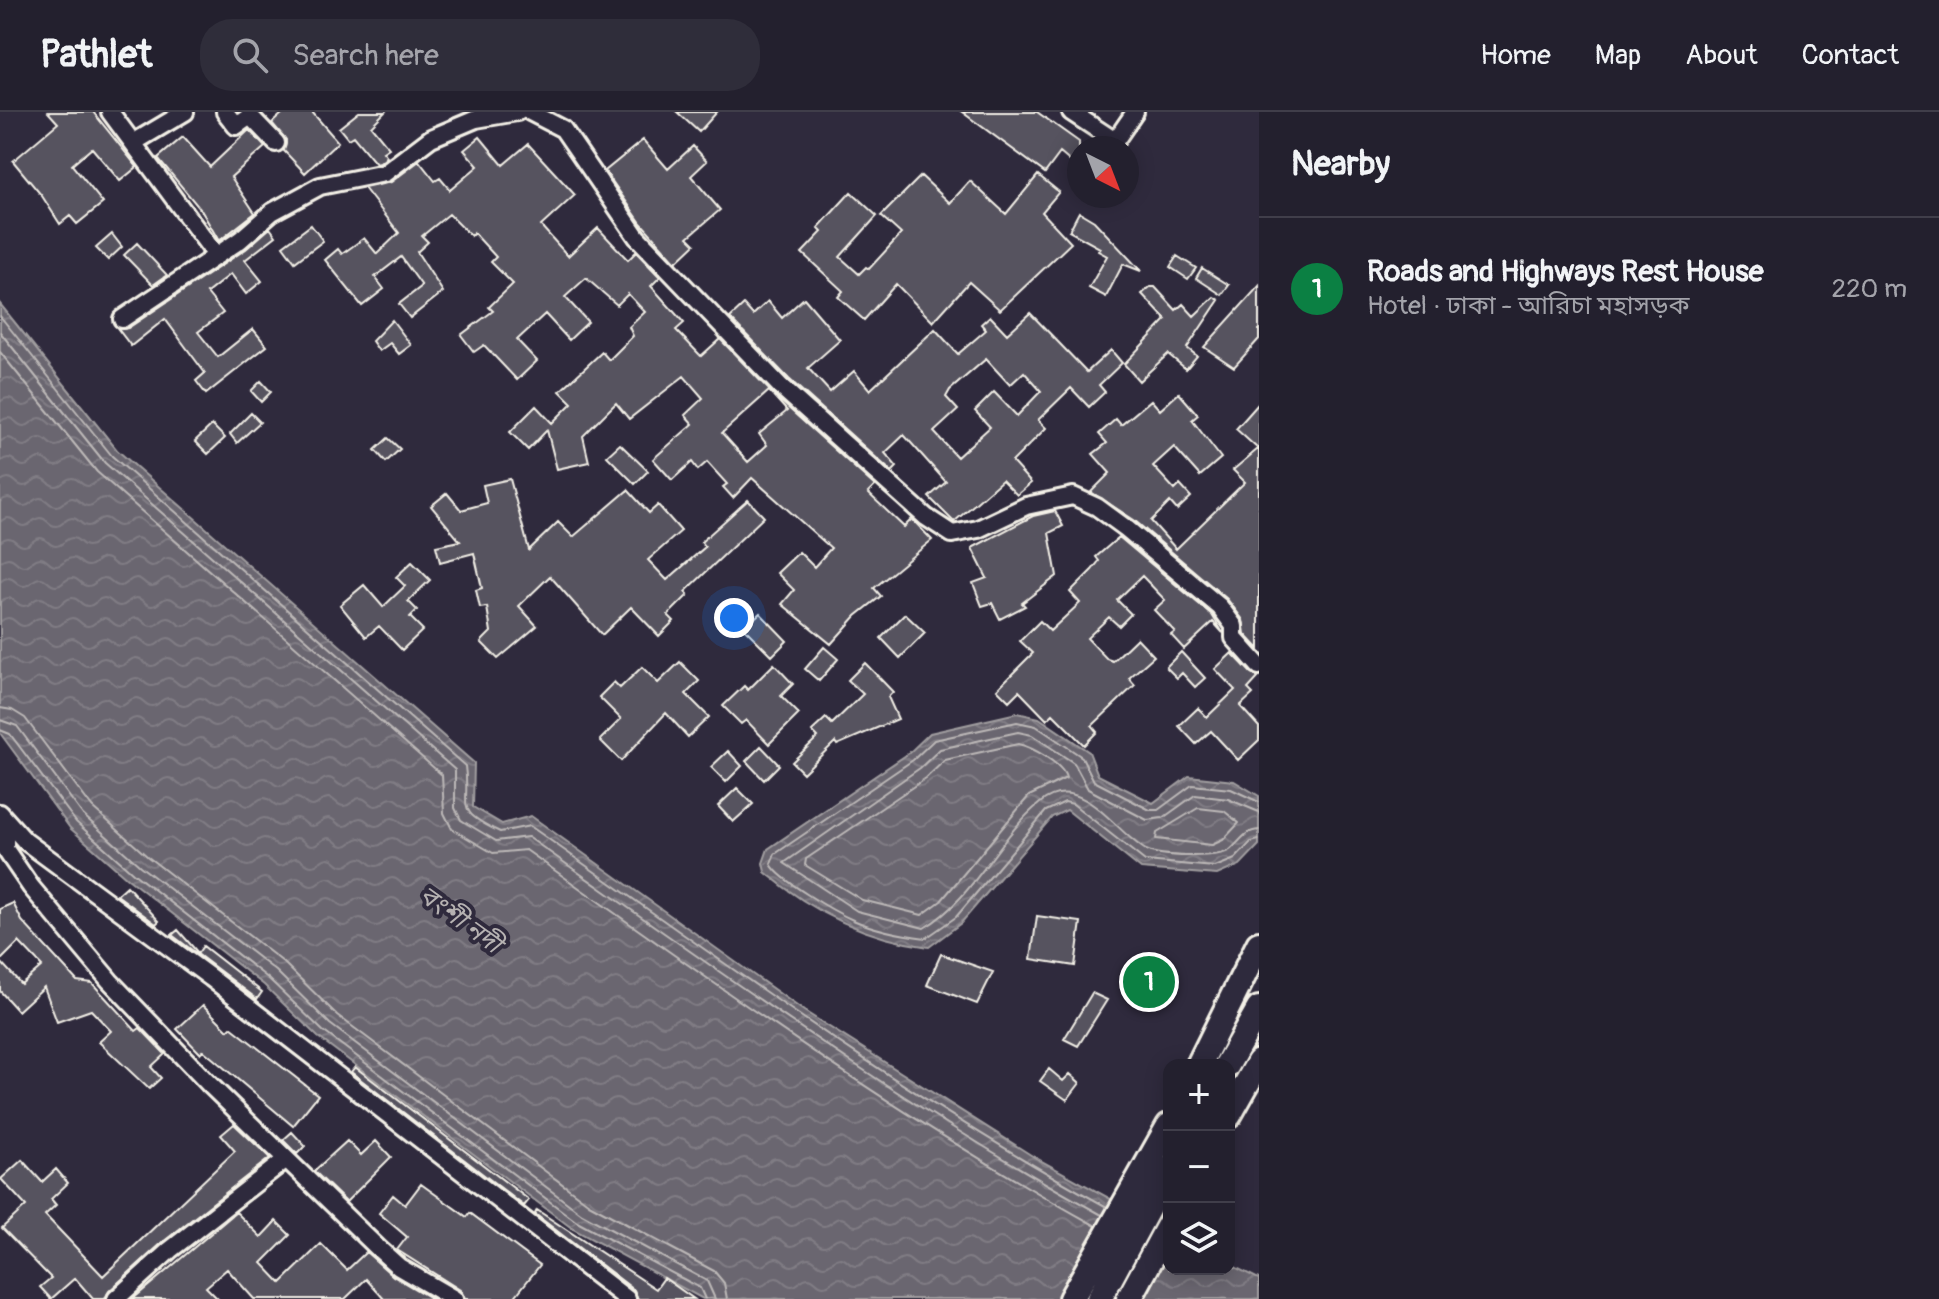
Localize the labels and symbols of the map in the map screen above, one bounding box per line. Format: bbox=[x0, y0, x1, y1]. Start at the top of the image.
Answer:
north arrow bbox=[1067, 136, 1139, 208]
your location bbox=[714, 598, 754, 638]
water label: বংশী নদী bbox=[413, 879, 512, 964]
pin: 1 bbox=[1123, 952, 1175, 1012]

